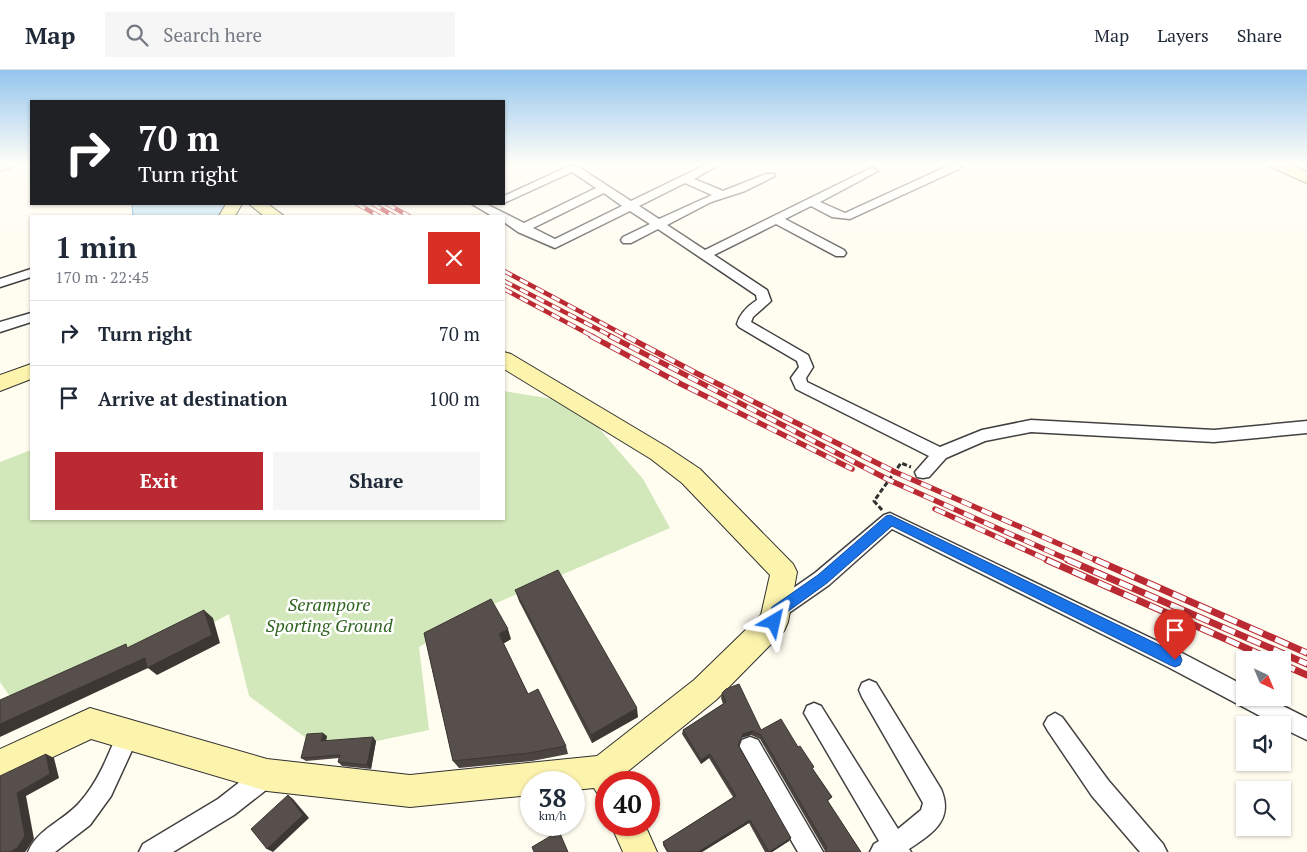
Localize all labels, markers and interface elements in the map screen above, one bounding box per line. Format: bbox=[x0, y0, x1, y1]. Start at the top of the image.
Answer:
search box bbox=[105, 12, 455, 57]
text: Map bbox=[25, 19, 75, 51]
icon: search bbox=[123, 21, 151, 49]
text: Search here bbox=[163, 22, 262, 47]
text: Map bbox=[1094, 23, 1129, 47]
text: Layers bbox=[1157, 23, 1209, 47]
text: Share bbox=[1237, 23, 1282, 47]
text: 70 m bbox=[138, 115, 219, 161]
icon: right bbox=[55, 120, 120, 185]
text: Turn right bbox=[138, 159, 238, 188]
text: 1 min bbox=[55, 227, 137, 267]
button: close bbox=[428, 232, 480, 284]
text: 170 m · 22:45 bbox=[55, 266, 149, 288]
icon: right bbox=[55, 319, 83, 347]
text: Turn right bbox=[98, 321, 192, 346]
text: 70 m bbox=[439, 321, 480, 346]
icon: arrive bbox=[55, 384, 83, 412]
text: Arrive at destination bbox=[98, 386, 287, 411]
text: 100 m bbox=[429, 386, 480, 411]
button: Exit bbox=[55, 452, 263, 510]
button: Share bbox=[273, 452, 480, 510]
park label: Serampore Sporting Ground bbox=[265, 592, 393, 637]
position arrow bbox=[747, 595, 799, 647]
pin bbox=[1154, 609, 1196, 660]
icon: arrive bbox=[1161, 616, 1189, 644]
north arrow bbox=[1236, 651, 1291, 706]
map controls bbox=[1236, 651, 1291, 836]
button: sound bbox=[1236, 716, 1291, 771]
speed limit sign: 40 bbox=[595, 771, 660, 836]
text: 38 bbox=[538, 781, 567, 814]
button: search bbox=[1236, 781, 1291, 836]
text: km/h bbox=[539, 808, 566, 823]

